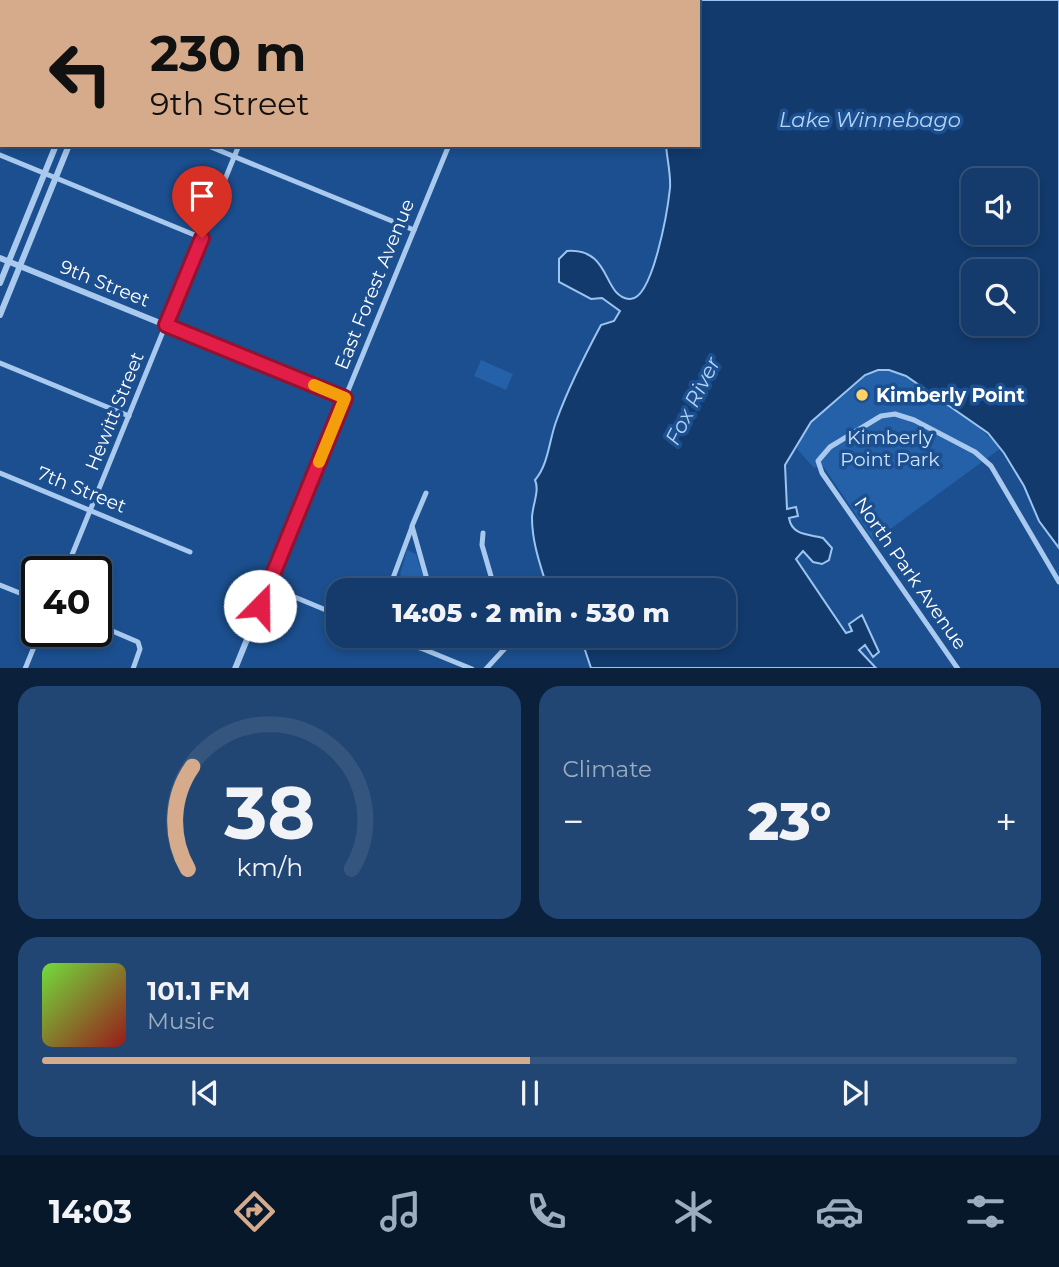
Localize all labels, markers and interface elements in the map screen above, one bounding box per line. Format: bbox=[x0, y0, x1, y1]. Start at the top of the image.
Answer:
text: 230 m bbox=[150, 24, 306, 83]
icon: left bbox=[35, 28, 126, 119]
text: 9th Street bbox=[150, 84, 310, 123]
water label: Lake Winnebago bbox=[779, 107, 961, 132]
pin bbox=[172, 166, 232, 238]
map controls bbox=[961, 168, 1038, 336]
button: sound bbox=[961, 168, 1038, 245]
icon: arrive bbox=[183, 177, 221, 215]
street label: East Forest Avenue bbox=[330, 196, 419, 373]
street label: 9th Street bbox=[57, 255, 153, 312]
button: search bbox=[961, 259, 1038, 336]
street label: Hewitt Street bbox=[80, 348, 149, 474]
water label: Fox River bbox=[660, 352, 726, 449]
place label: Kimberly Point bbox=[876, 384, 1025, 407]
marker: Kimberly Point bbox=[854, 387, 870, 403]
park label: Kimberly Point Park bbox=[840, 426, 940, 471]
street label: 7th Street bbox=[34, 461, 130, 518]
street label: North Park Avenue bbox=[849, 493, 972, 654]
speed limit sign: 40 bbox=[21, 556, 112, 647]
position arrow bbox=[223, 569, 297, 643]
text: 14:05 · 2 min · 530 m bbox=[392, 597, 670, 629]
text: Climate bbox=[563, 755, 652, 783]
text: 38 bbox=[223, 769, 315, 857]
text: 23° bbox=[748, 790, 831, 853]
text: − bbox=[563, 798, 584, 845]
text: + bbox=[995, 798, 1017, 845]
text: km/h bbox=[236, 851, 303, 881]
text: 101.1 FM bbox=[147, 975, 250, 1007]
text: Music bbox=[147, 1007, 215, 1035]
icon: previous bbox=[186, 1074, 224, 1112]
icon: pause bbox=[511, 1074, 549, 1112]
icon: next bbox=[836, 1074, 874, 1112]
icon: directions bbox=[230, 1187, 279, 1236]
icon: music bbox=[376, 1187, 425, 1236]
icon: phone bbox=[522, 1187, 571, 1236]
icon: climate bbox=[669, 1187, 718, 1236]
icon: car bbox=[815, 1187, 864, 1236]
icon: filters bbox=[961, 1187, 1010, 1236]
text: 14:03 bbox=[49, 1192, 132, 1231]

